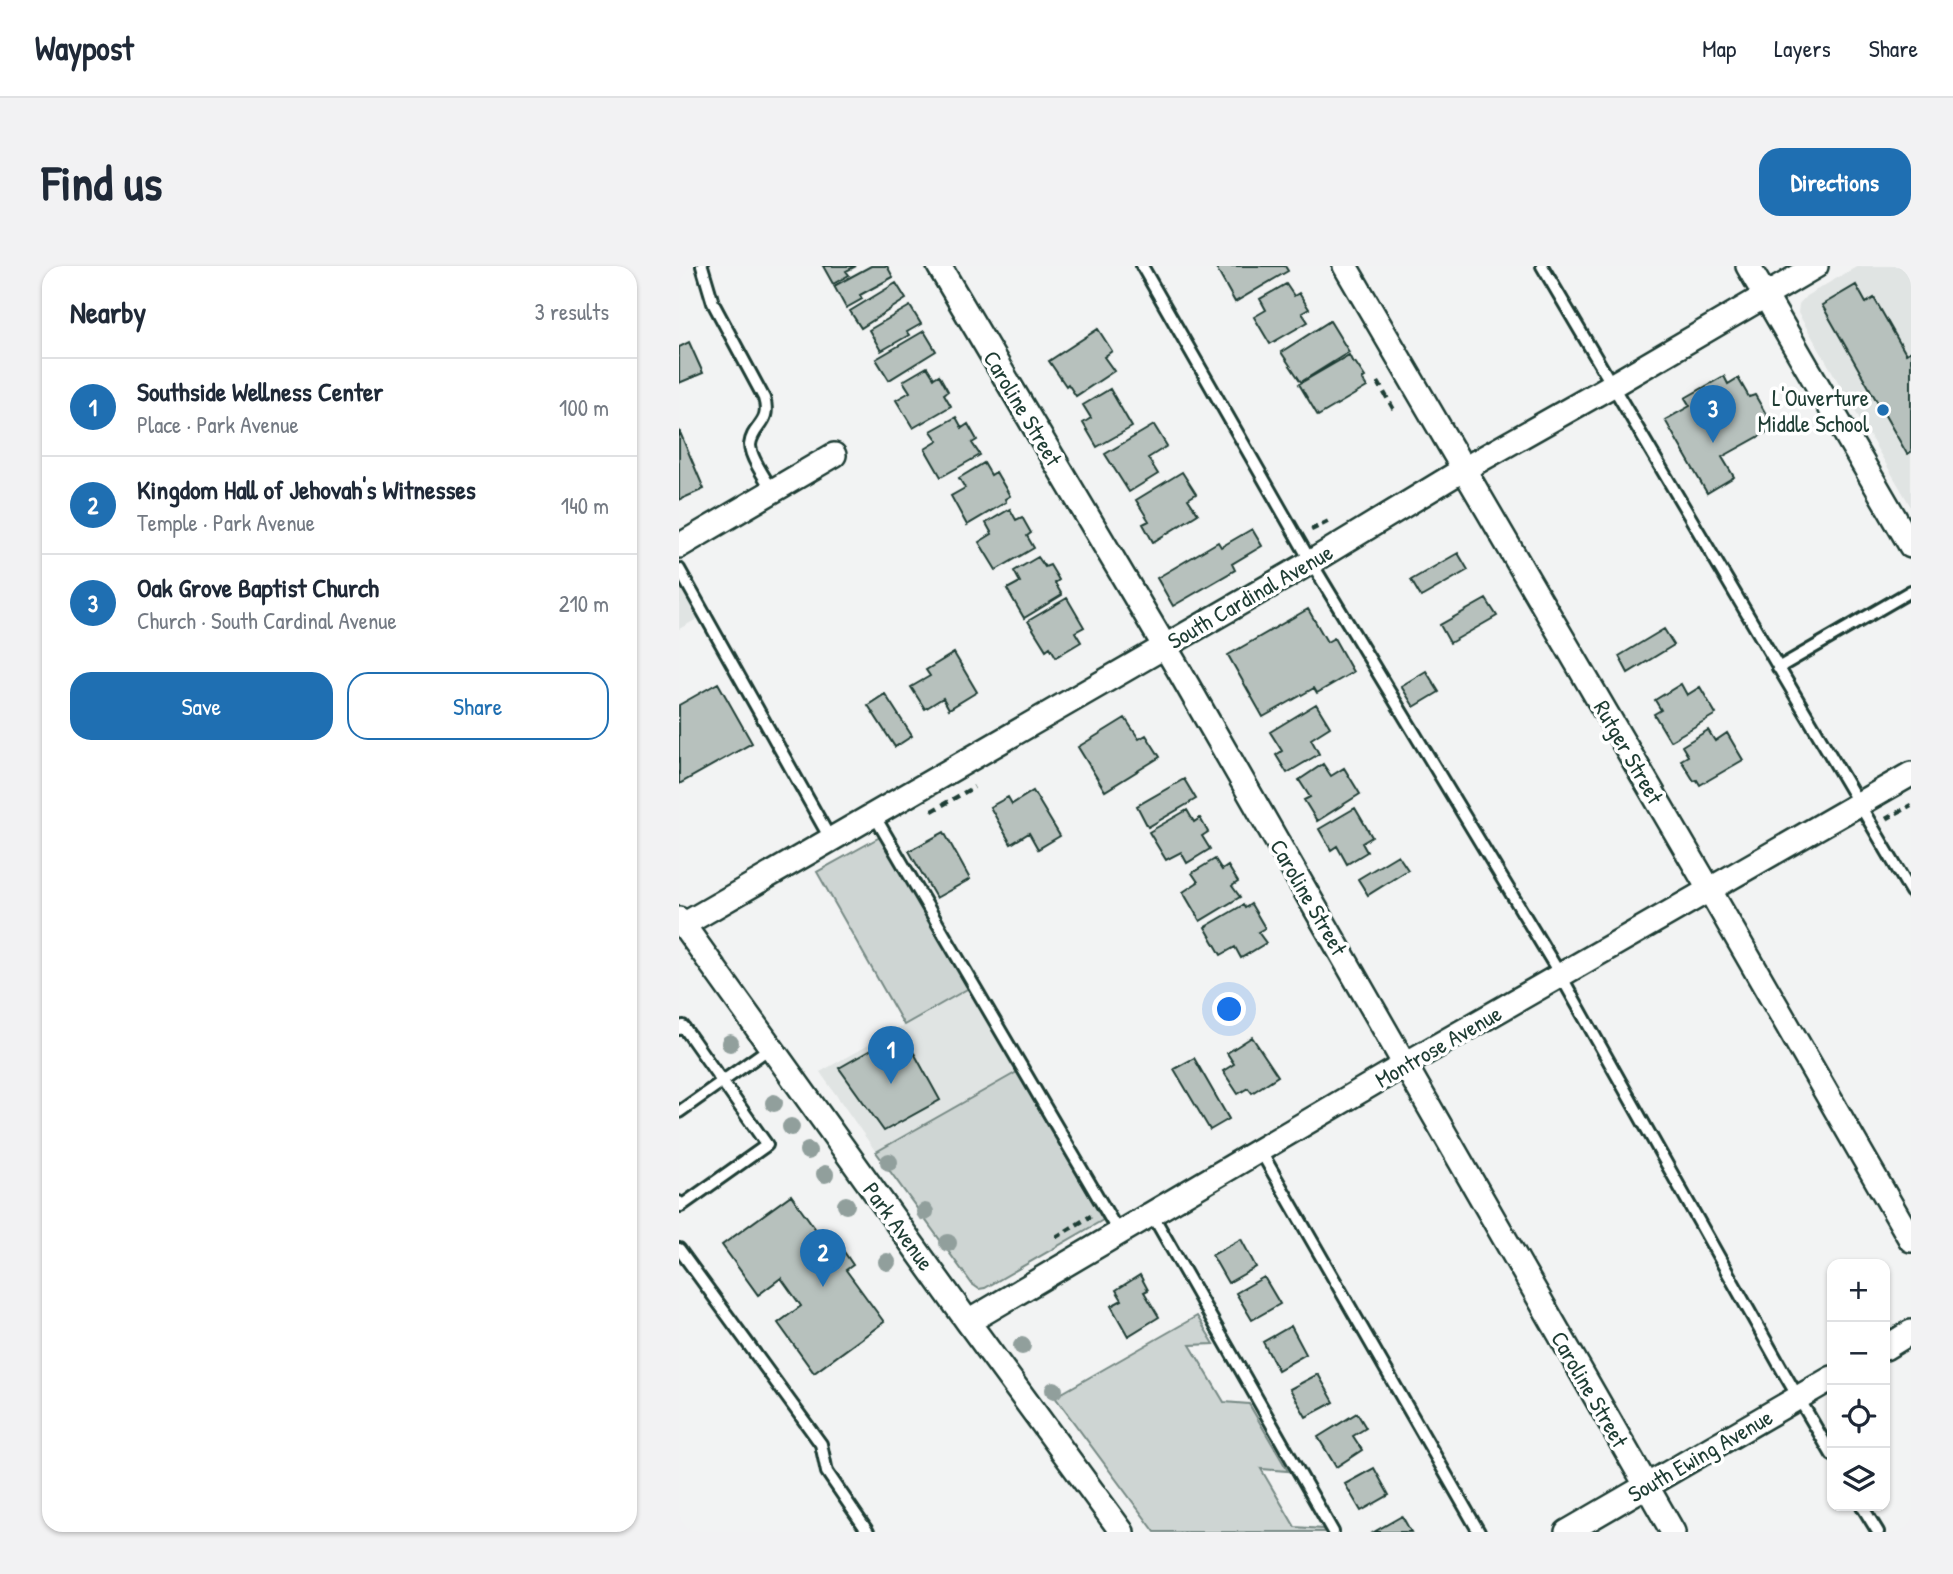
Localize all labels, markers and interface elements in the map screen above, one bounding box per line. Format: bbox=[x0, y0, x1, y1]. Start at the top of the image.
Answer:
text: Waypost bbox=[35, 26, 134, 70]
text: Map bbox=[1702, 32, 1736, 64]
text: Layers bbox=[1774, 32, 1831, 64]
text: Share bbox=[1869, 32, 1918, 64]
button: Directions bbox=[1759, 148, 1911, 216]
text: Find us bbox=[42, 149, 162, 215]
text: Nearby bbox=[70, 292, 146, 332]
text: 3 results bbox=[534, 296, 609, 327]
street label: Caroline Street bbox=[976, 345, 1070, 472]
text: Southside Wellness Center bbox=[137, 374, 383, 409]
place label: L'Ouverture Middle School bbox=[1758, 382, 1870, 439]
pin: 3 bbox=[1690, 385, 1736, 443]
text: 1 bbox=[89, 392, 97, 423]
text: 100 m bbox=[559, 392, 609, 423]
marker: L'Ouverture Middle School bbox=[1875, 402, 1891, 418]
text: Place · Park Avenue bbox=[137, 409, 299, 440]
text: Kingdom Hall of Jehovah's Witnesses bbox=[137, 472, 476, 507]
text: 2 bbox=[88, 490, 98, 521]
text: 140 m bbox=[561, 490, 609, 521]
text: Temple · Park Avenue bbox=[137, 507, 315, 538]
street label: South Cardinal Avenue bbox=[1162, 536, 1338, 656]
text: Oak Grove Baptist Church bbox=[137, 570, 379, 605]
text: 3 bbox=[88, 588, 98, 619]
text: 210 m bbox=[559, 588, 609, 619]
text: Church · South Cardinal Avenue bbox=[137, 605, 397, 636]
button: Save bbox=[70, 672, 333, 740]
button: Share bbox=[347, 672, 609, 740]
street label: Rutger Street bbox=[1587, 695, 1672, 810]
street label: Caroline Street bbox=[1263, 833, 1355, 962]
your location bbox=[1212, 992, 1246, 1026]
street label: Montrose Avenue bbox=[1369, 997, 1507, 1095]
pin: 1 bbox=[868, 1026, 914, 1084]
street label: Park Avenue bbox=[856, 1176, 942, 1276]
pin: 2 bbox=[800, 1229, 846, 1287]
map controls bbox=[1827, 1259, 1890, 1511]
button: + bbox=[1827, 1259, 1890, 1322]
button: − bbox=[1827, 1322, 1890, 1385]
street label: Caroline Street bbox=[1544, 1325, 1636, 1454]
button: locate bbox=[1827, 1385, 1890, 1448]
street label: South Ewing Avenue bbox=[1622, 1401, 1778, 1509]
button: layers bbox=[1827, 1448, 1890, 1511]

